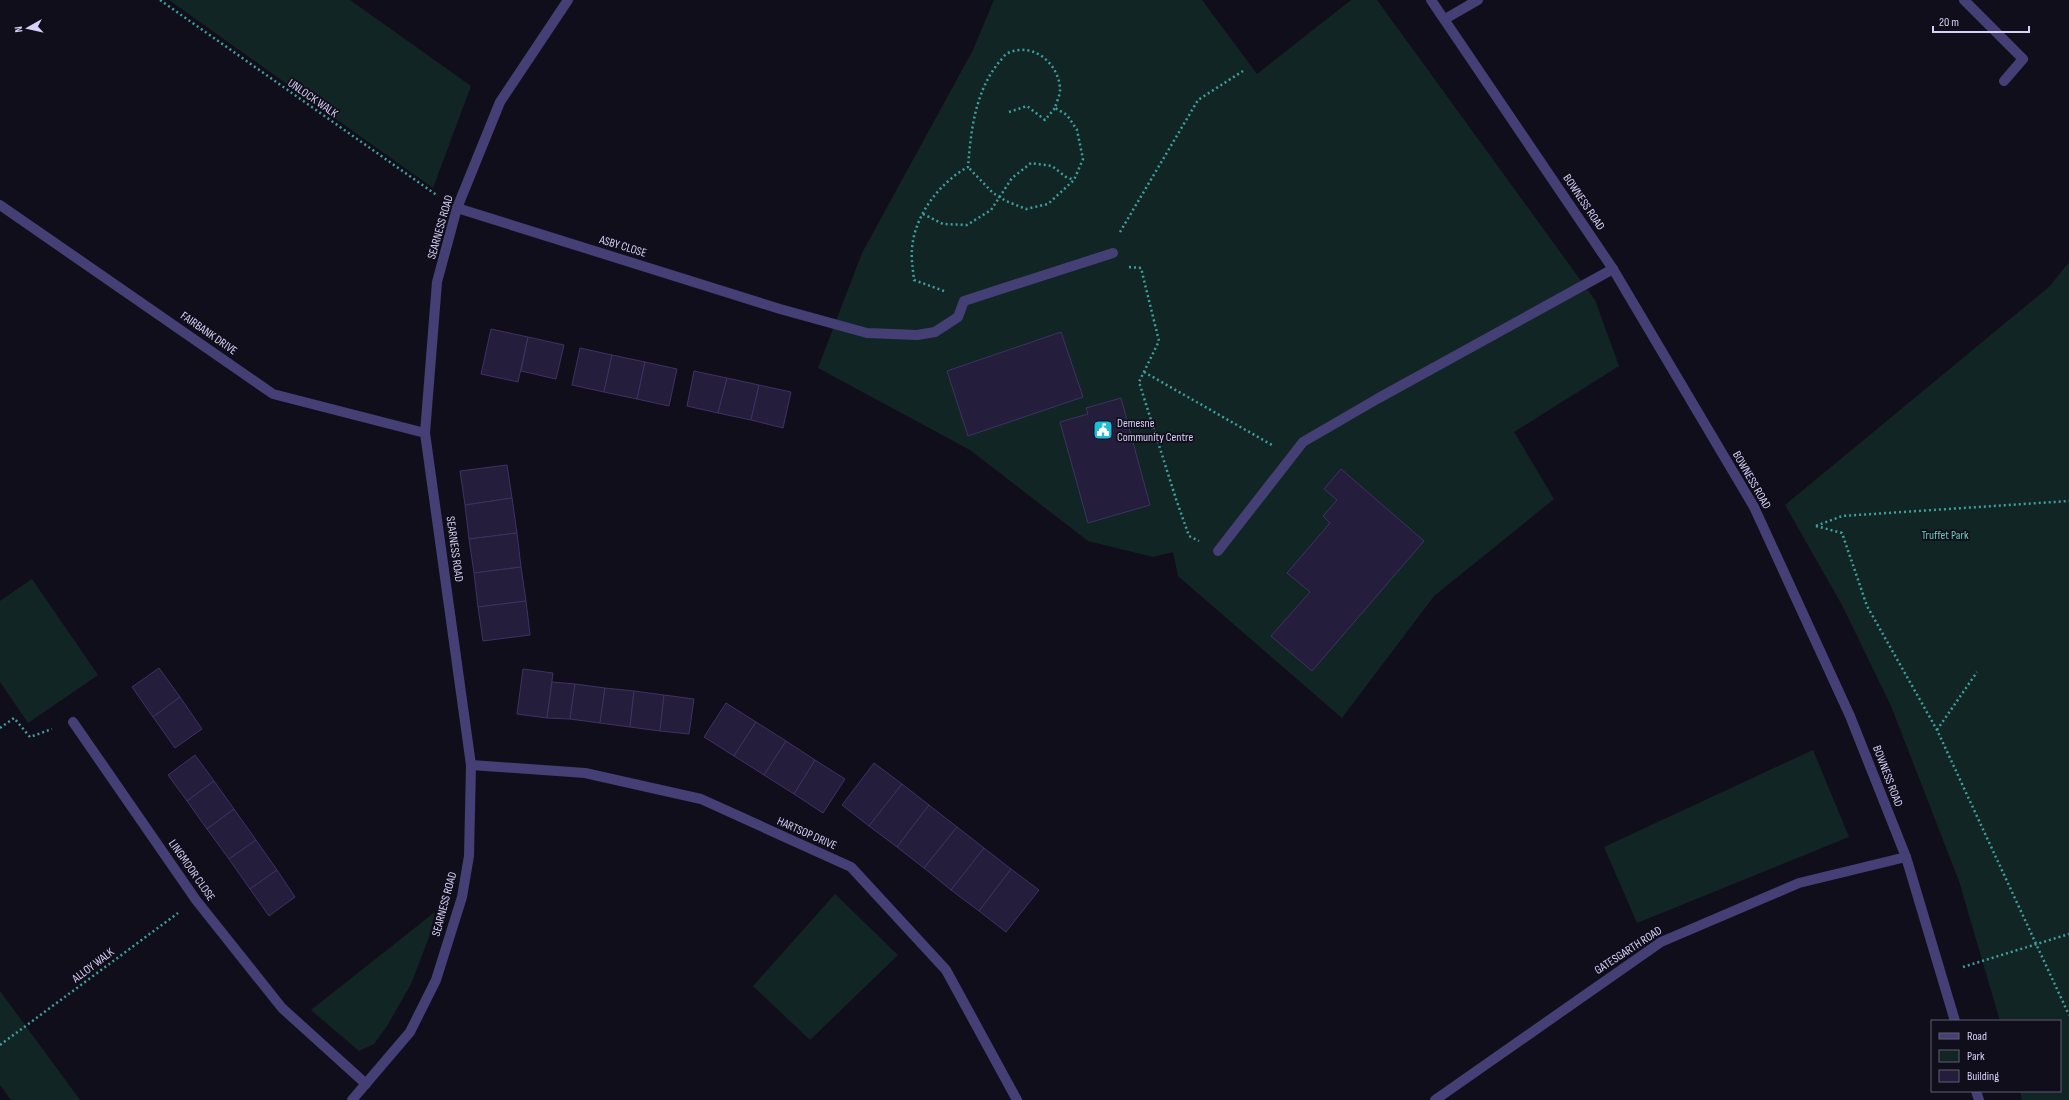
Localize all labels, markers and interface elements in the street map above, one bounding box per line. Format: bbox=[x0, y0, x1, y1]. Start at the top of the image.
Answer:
north arrow bbox=[8, 8, 48, 48]
scale bar bbox=[1933, 8, 2029, 34]
text: 20 m bbox=[1939, 15, 1959, 30]
text: N bbox=[12, 25, 25, 33]
street label: UNLOCK WALK bbox=[285, 76, 341, 121]
street label: BOWNESS ROAD bbox=[1559, 171, 1608, 233]
street label: SEARNESS ROAD bbox=[424, 193, 457, 261]
street label: ASBY CLOSE bbox=[597, 232, 648, 261]
street label: FAIRBANK DRIVE bbox=[177, 308, 240, 358]
place label: Demesne Community Centre bbox=[1117, 416, 1193, 445]
public building icon: Demesne Community Centre bbox=[1092, 419, 1114, 441]
street label: BOWNESS ROAD bbox=[1729, 449, 1774, 512]
street label: SEARNESS ROAD bbox=[442, 515, 467, 583]
park label: Truffet Park bbox=[1922, 528, 1969, 543]
street label: BOWNESS ROAD bbox=[1869, 743, 1906, 809]
street label: HARTSOP DRIVE bbox=[775, 814, 839, 853]
street label: LINGMOOR CLOSE bbox=[165, 837, 218, 904]
street label: SEARNESS ROAD bbox=[429, 870, 460, 938]
street label: GATESGARTH ROAD bbox=[1592, 923, 1665, 978]
street label: ALLOY WALK bbox=[68, 944, 118, 987]
legend bbox=[1931, 1020, 2061, 1092]
text: Road bbox=[1967, 1029, 1987, 1044]
text: Park bbox=[1967, 1049, 1985, 1064]
text: Building bbox=[1967, 1069, 1999, 1084]

